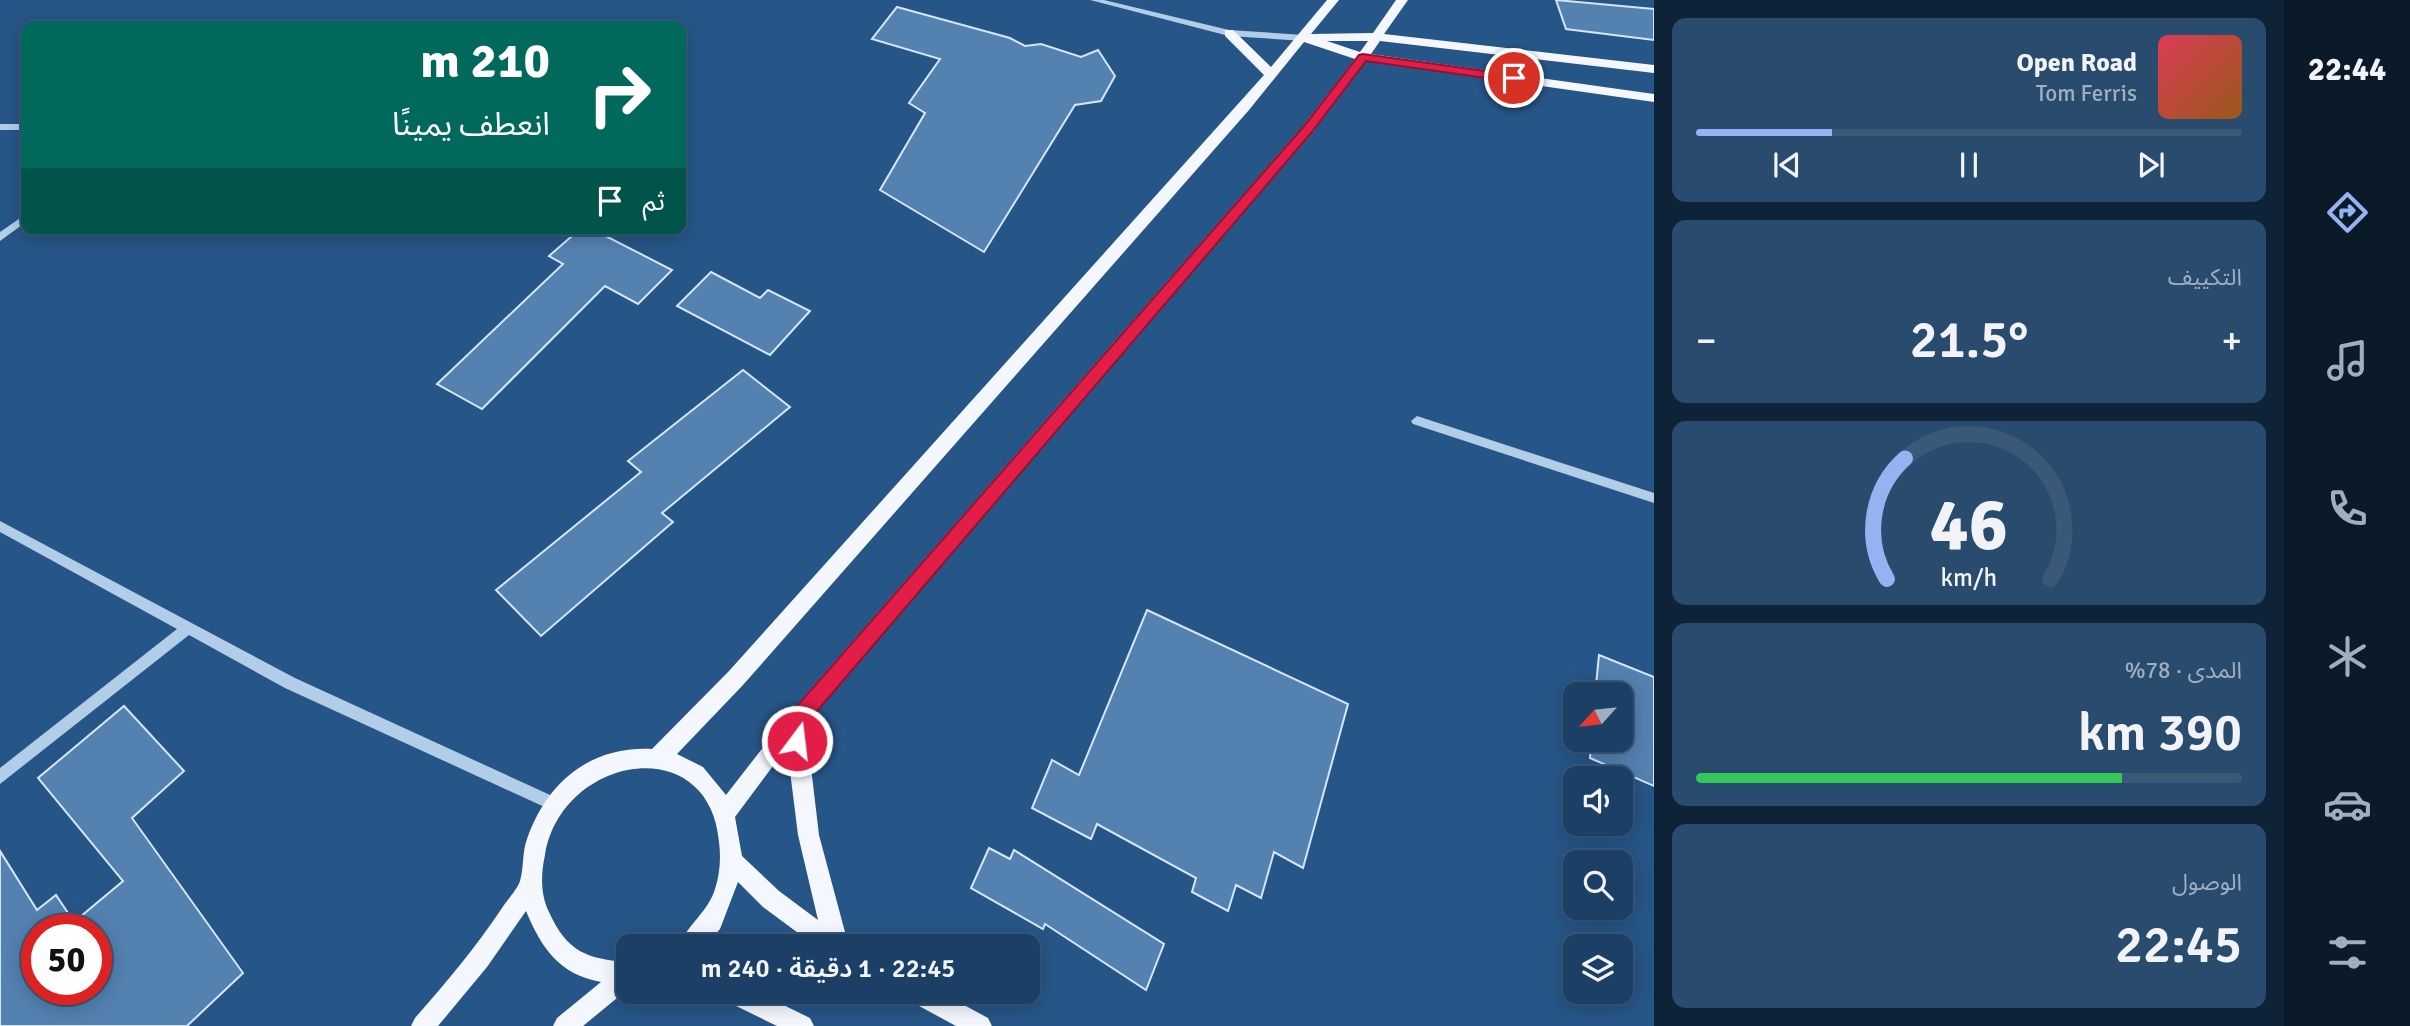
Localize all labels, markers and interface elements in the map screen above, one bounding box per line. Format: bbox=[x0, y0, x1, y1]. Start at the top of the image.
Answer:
text: 210 m bbox=[420, 31, 550, 91]
text: Open Road bbox=[2016, 47, 2137, 79]
pin bbox=[1484, 48, 1544, 108]
icon: right bbox=[574, 49, 665, 140]
text: 22:44 bbox=[2308, 50, 2386, 89]
icon: arrive bbox=[1495, 59, 1533, 97]
text: Tom Ferris bbox=[2036, 79, 2137, 108]
text: انعطف يمينًا bbox=[392, 105, 550, 144]
icon: previous bbox=[1768, 146, 1806, 184]
icon: pause bbox=[1950, 146, 1988, 184]
icon: next bbox=[2132, 146, 2170, 184]
icon: arrive bbox=[591, 182, 629, 220]
text: ثم bbox=[643, 186, 665, 218]
icon: directions bbox=[2323, 188, 2372, 237]
text: التكييف bbox=[2168, 263, 2242, 292]
text: 21.5° bbox=[1910, 308, 2028, 372]
text: − bbox=[1696, 317, 1717, 364]
text: + bbox=[2221, 317, 2242, 364]
icon: music bbox=[2323, 336, 2372, 385]
text: 46 bbox=[1930, 481, 2008, 570]
icon: phone bbox=[2323, 484, 2372, 533]
text: km/h bbox=[1941, 562, 1997, 593]
icon: climate bbox=[2323, 632, 2372, 681]
text: المدى · 78% bbox=[2125, 656, 2242, 685]
north arrow bbox=[1563, 682, 1633, 752]
map controls bbox=[1563, 682, 1633, 1004]
text: 390 km bbox=[2078, 701, 2242, 765]
position arrow bbox=[760, 704, 834, 778]
button: sound bbox=[1563, 766, 1633, 836]
icon: car bbox=[2323, 780, 2372, 829]
button: search bbox=[1563, 850, 1633, 920]
text: الوصول bbox=[2172, 868, 2242, 897]
text: 22:45 bbox=[2115, 913, 2242, 977]
speed limit sign: 50 bbox=[21, 914, 112, 1005]
icon: filters bbox=[2323, 928, 2372, 977]
button: layers bbox=[1563, 934, 1633, 1004]
text: 22:45 · 1 دقيقة · 240 m bbox=[701, 953, 955, 985]

